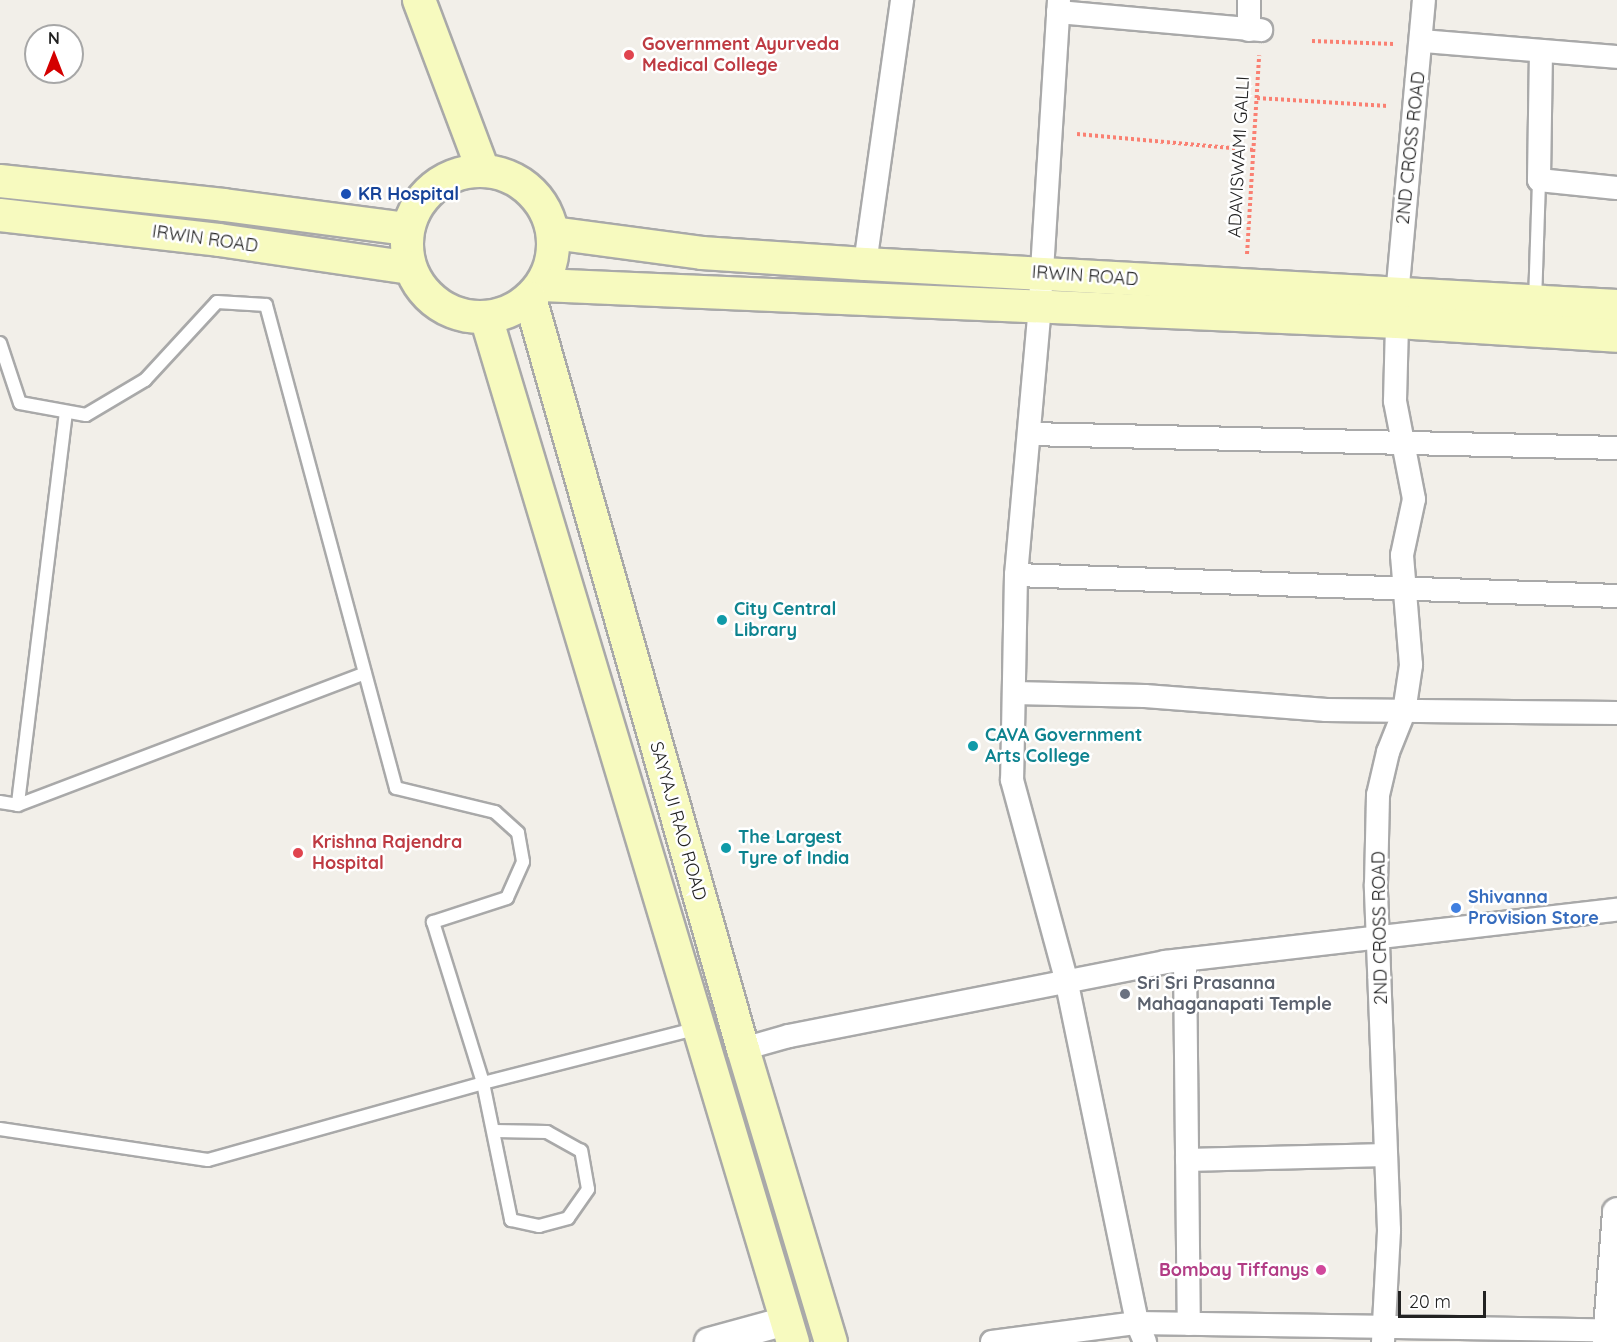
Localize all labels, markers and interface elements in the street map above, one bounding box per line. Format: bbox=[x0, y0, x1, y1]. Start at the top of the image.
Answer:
north arrow bbox=[24, 24, 84, 84]
text: N bbox=[48, 28, 60, 48]
place label: Government Ayurveda Medical College bbox=[642, 34, 839, 76]
marker: Government Ayurveda Medical College bbox=[620, 46, 638, 64]
street label: 2ND CROSS ROAD bbox=[1392, 70, 1430, 226]
street label: ADAVISWAMI GALLI bbox=[1224, 76, 1254, 238]
place label: KR Hospital bbox=[358, 183, 459, 205]
marker: KR Hospital bbox=[339, 187, 353, 201]
street label: IRWIN ROAD bbox=[151, 221, 259, 257]
street label: IRWIN ROAD bbox=[1031, 262, 1139, 290]
place label: City Central Library bbox=[734, 599, 836, 642]
marker: City Central Library bbox=[715, 613, 729, 627]
place label: CAVA Government Arts College bbox=[985, 725, 1142, 768]
street label: SAYYAJI RAO ROAD bbox=[645, 739, 711, 903]
marker: CAVA Government Arts College bbox=[966, 739, 980, 753]
place label: The Largest Tyre of India bbox=[738, 827, 849, 870]
place label: Krishna Rajendra Hospital bbox=[312, 832, 462, 874]
marker: The Largest Tyre of India bbox=[719, 841, 733, 855]
marker: Krishna Rajendra Hospital bbox=[289, 844, 307, 862]
street label: 2ND CROSS ROAD bbox=[1368, 851, 1392, 1005]
place label: Shivanna Provision Store bbox=[1468, 887, 1599, 930]
marker: Shivanna Provision Store bbox=[1449, 901, 1463, 915]
place label: Sri Sri Prasanna Mahaganapati Temple bbox=[1137, 973, 1332, 1016]
marker: Sri Sri Prasanna Mahaganapati Temple bbox=[1118, 987, 1132, 1001]
place label: Bombay Tiffanys bbox=[1159, 1259, 1309, 1281]
marker: Bombay Tiffanys bbox=[1314, 1263, 1328, 1277]
scale bar bbox=[1401, 1279, 1490, 1317]
text: 20 m bbox=[1409, 1290, 1451, 1313]

